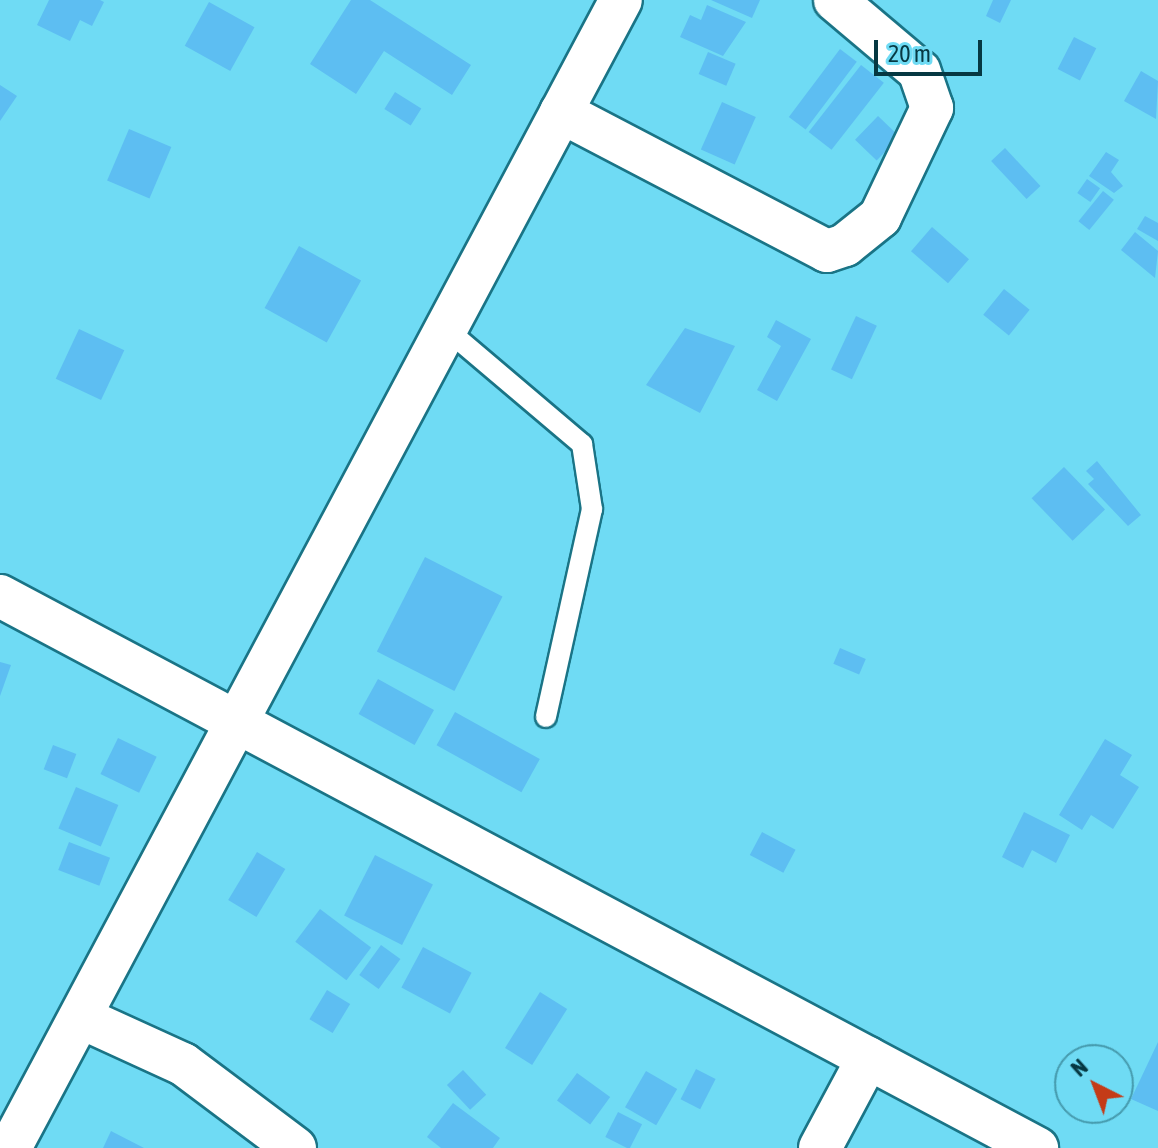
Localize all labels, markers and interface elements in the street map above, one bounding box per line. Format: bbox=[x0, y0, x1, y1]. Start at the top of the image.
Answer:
scale bar bbox=[878, 24, 986, 74]
text: 20 m bbox=[888, 40, 931, 67]
north arrow bbox=[1054, 1044, 1134, 1124]
text: N bbox=[1066, 1054, 1093, 1082]

